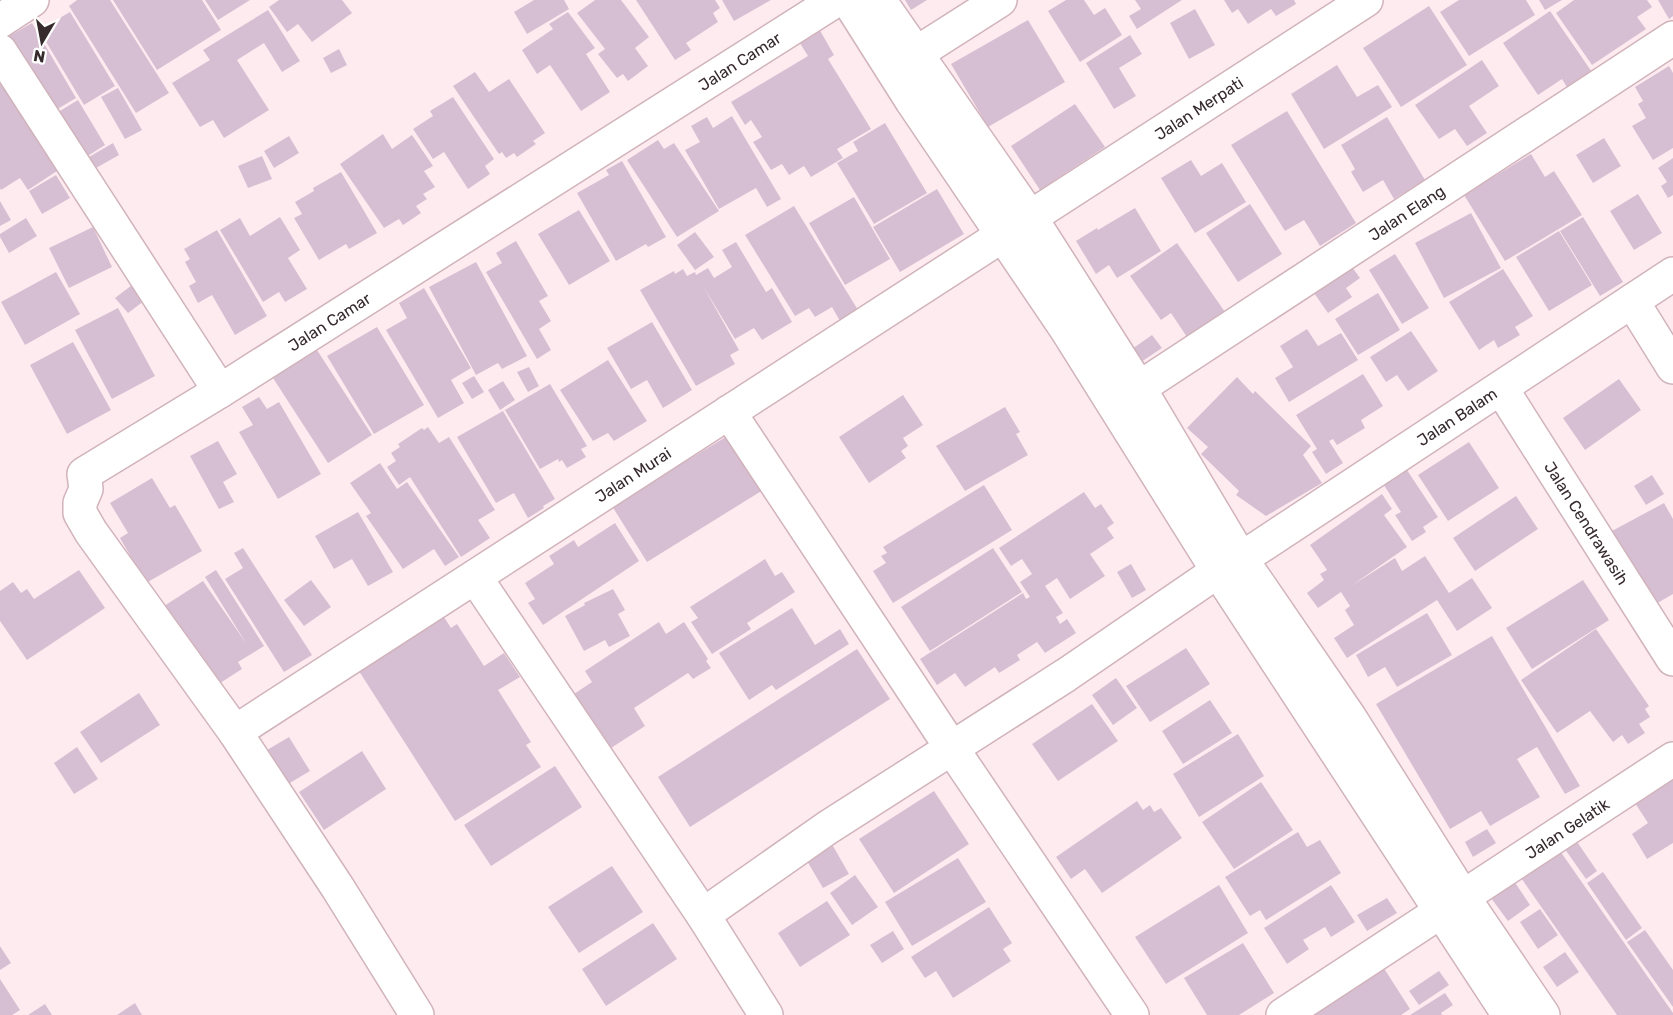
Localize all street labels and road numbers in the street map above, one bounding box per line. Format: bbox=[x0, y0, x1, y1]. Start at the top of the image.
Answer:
street label: Jalan Camar bbox=[695, 28, 784, 94]
street label: Jalan Merpati bbox=[1151, 73, 1247, 144]
street label: Jalan Elang bbox=[1365, 181, 1448, 244]
street label: Jalan Camar bbox=[284, 288, 374, 355]
street label: Jalan Balam bbox=[1413, 383, 1500, 450]
street label: Jalan Murai bbox=[592, 443, 674, 506]
street label: Jalan Cendrawasih bbox=[1541, 458, 1633, 588]
street label: Jalan Gelatik bbox=[1522, 794, 1613, 863]

